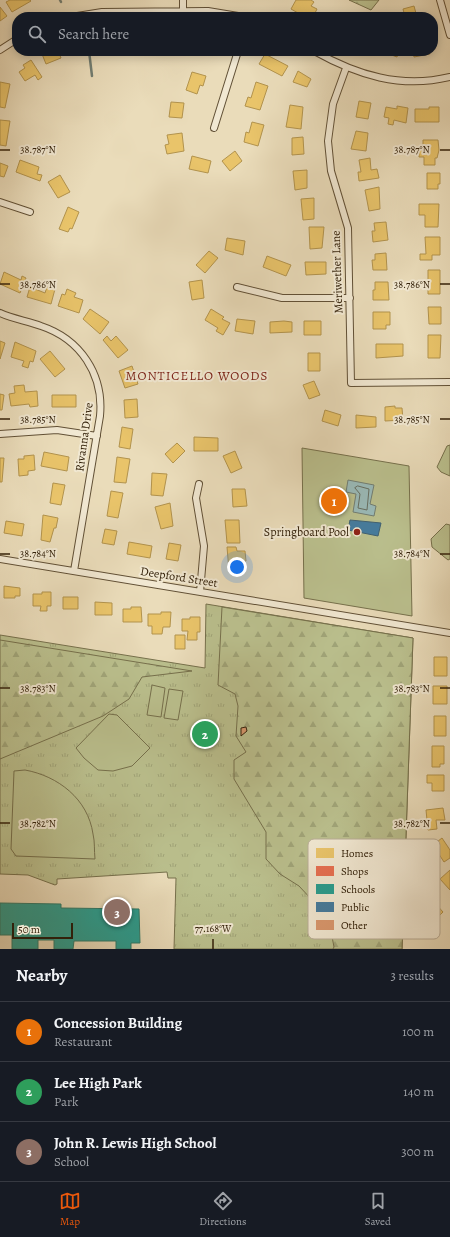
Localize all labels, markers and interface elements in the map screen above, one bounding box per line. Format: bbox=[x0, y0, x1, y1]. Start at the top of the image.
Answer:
search box bbox=[12, 12, 438, 56]
icon: search bbox=[26, 23, 48, 45]
text: Search here bbox=[58, 24, 129, 44]
text: 38.787°N bbox=[20, 143, 56, 156]
text: 38.787°N bbox=[394, 143, 430, 156]
street label: Meriwether Lane bbox=[328, 230, 346, 314]
text: 38.786°N bbox=[20, 278, 56, 291]
text: 38.786°N bbox=[394, 278, 430, 291]
district label: MONTICELLO WOODS bbox=[126, 367, 268, 384]
street label: Rivanna Drive bbox=[71, 402, 97, 472]
text: 38.785°N bbox=[20, 413, 56, 426]
text: 38.785°N bbox=[394, 413, 430, 426]
pin: 1 bbox=[321, 486, 347, 516]
place label: Springboard Pool bbox=[264, 524, 349, 540]
marker: Springboard Pool bbox=[352, 527, 362, 537]
text: 38.784°N bbox=[20, 547, 56, 560]
text: 38.784°N bbox=[394, 547, 430, 560]
your location bbox=[227, 557, 247, 577]
street label: Deepford Street bbox=[139, 563, 219, 591]
text: 38.783°N bbox=[20, 682, 56, 695]
text: 38.783°N bbox=[394, 682, 430, 695]
pin: 2 bbox=[192, 719, 218, 749]
text: 38.782°N bbox=[20, 817, 56, 830]
text: 38.782°N bbox=[394, 817, 430, 830]
legend bbox=[308, 839, 440, 939]
text: Homes bbox=[341, 846, 373, 861]
text: Shops bbox=[341, 864, 368, 879]
text: Schools bbox=[341, 882, 375, 897]
pin: 3 bbox=[104, 897, 130, 927]
text: Public bbox=[341, 900, 369, 915]
text: Other bbox=[341, 918, 367, 933]
scale bar bbox=[12, 921, 73, 940]
text: 50 m bbox=[18, 922, 40, 937]
text: 77.168°W bbox=[195, 922, 232, 935]
text: Nearby bbox=[16, 964, 67, 987]
text: 3 results bbox=[390, 967, 434, 984]
text: Concession Building bbox=[54, 1013, 182, 1033]
text: 1 bbox=[27, 1023, 31, 1040]
text: 100 m bbox=[402, 1023, 434, 1040]
text: Restaurant bbox=[54, 1033, 112, 1050]
text: Lee High Park bbox=[54, 1073, 142, 1093]
text: 2 bbox=[26, 1083, 32, 1100]
text: 140 m bbox=[403, 1083, 434, 1100]
text: Park bbox=[54, 1093, 78, 1110]
text: John R. Lewis High School bbox=[54, 1133, 216, 1153]
text: 3 bbox=[26, 1143, 32, 1160]
text: 300 m bbox=[401, 1143, 434, 1160]
text: School bbox=[54, 1153, 89, 1170]
tab: Map bbox=[59, 1190, 81, 1229]
tab: Directions bbox=[199, 1190, 247, 1229]
tab: Saved bbox=[365, 1190, 391, 1229]

